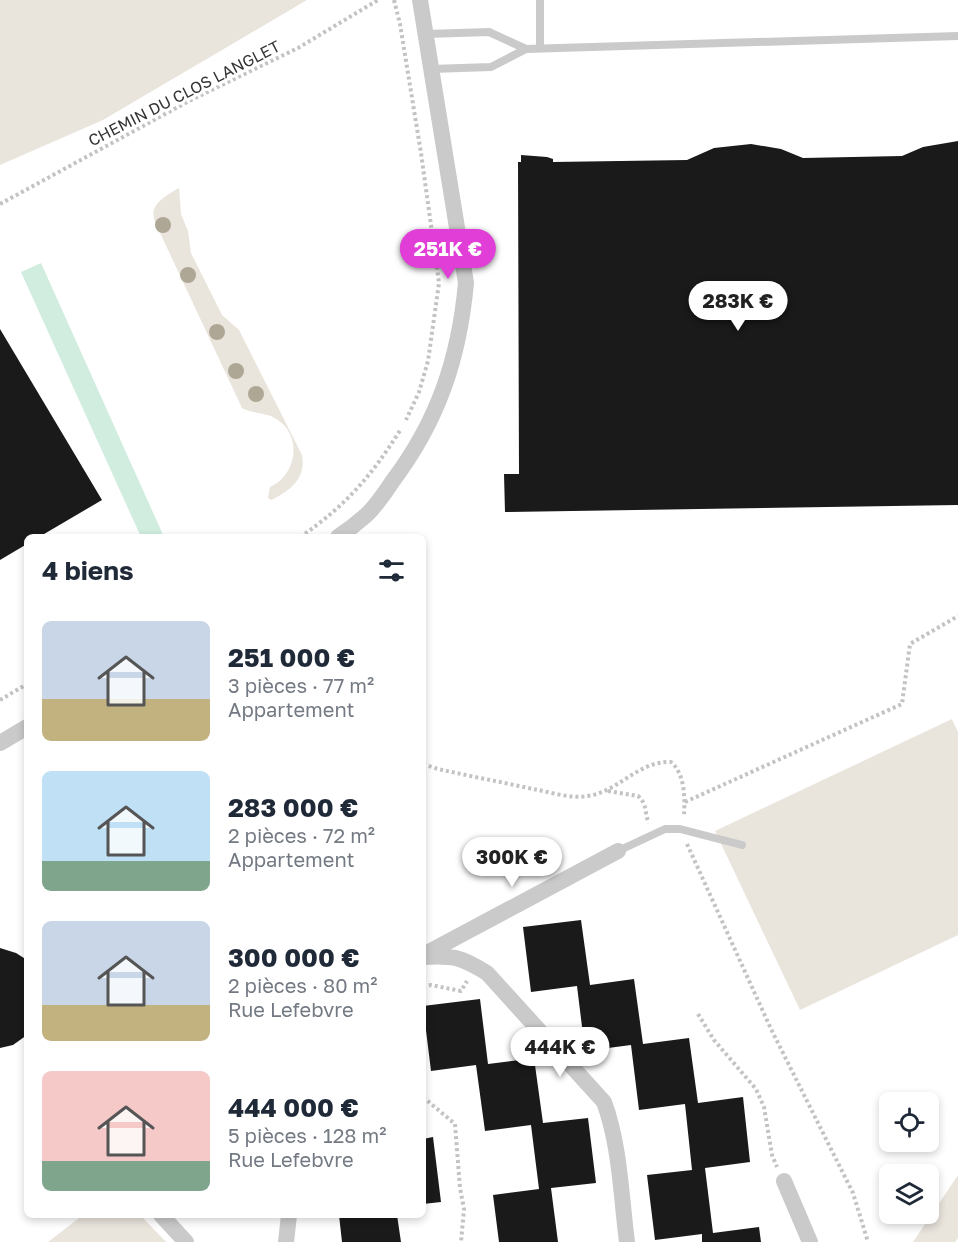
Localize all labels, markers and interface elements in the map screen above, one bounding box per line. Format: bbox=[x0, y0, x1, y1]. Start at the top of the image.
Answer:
street label: CHEMIN DU CLOS LANGLET bbox=[85, 36, 283, 150]
pin: 251K € bbox=[399, 229, 497, 280]
text: 251K € bbox=[414, 236, 482, 260]
pin: 283K € bbox=[689, 281, 787, 332]
text: 283K € bbox=[703, 288, 773, 312]
icon: filters bbox=[375, 554, 408, 587]
text: 4 biens bbox=[42, 555, 134, 586]
text: 251 000 € bbox=[228, 642, 355, 673]
icon: home bbox=[90, 645, 162, 717]
text: 3 pièces · 77 m² bbox=[228, 673, 374, 697]
text: Appartement bbox=[228, 697, 355, 721]
text: 283 000 € bbox=[228, 792, 358, 823]
icon: home bbox=[90, 795, 162, 867]
text: 2 pièces · 72 m² bbox=[228, 823, 375, 847]
pin: 300K € bbox=[463, 837, 561, 888]
text: 300K € bbox=[476, 844, 548, 868]
text: Appartement bbox=[228, 847, 355, 871]
text: 300 000 € bbox=[228, 942, 360, 973]
icon: home bbox=[90, 945, 162, 1017]
text: 2 pièces · 80 m² bbox=[228, 973, 377, 997]
text: Rue Lefebvre bbox=[228, 997, 354, 1021]
pin: 444K € bbox=[511, 1027, 609, 1078]
text: 444K € bbox=[524, 1034, 596, 1058]
text: 444 000 € bbox=[228, 1092, 359, 1123]
map controls bbox=[879, 1092, 939, 1224]
button: locate bbox=[879, 1092, 939, 1152]
icon: home bbox=[90, 1095, 162, 1167]
text: 5 pièces · 128 m² bbox=[228, 1123, 386, 1147]
text: Rue Lefebvre bbox=[228, 1147, 354, 1171]
button: layers bbox=[879, 1164, 939, 1224]

